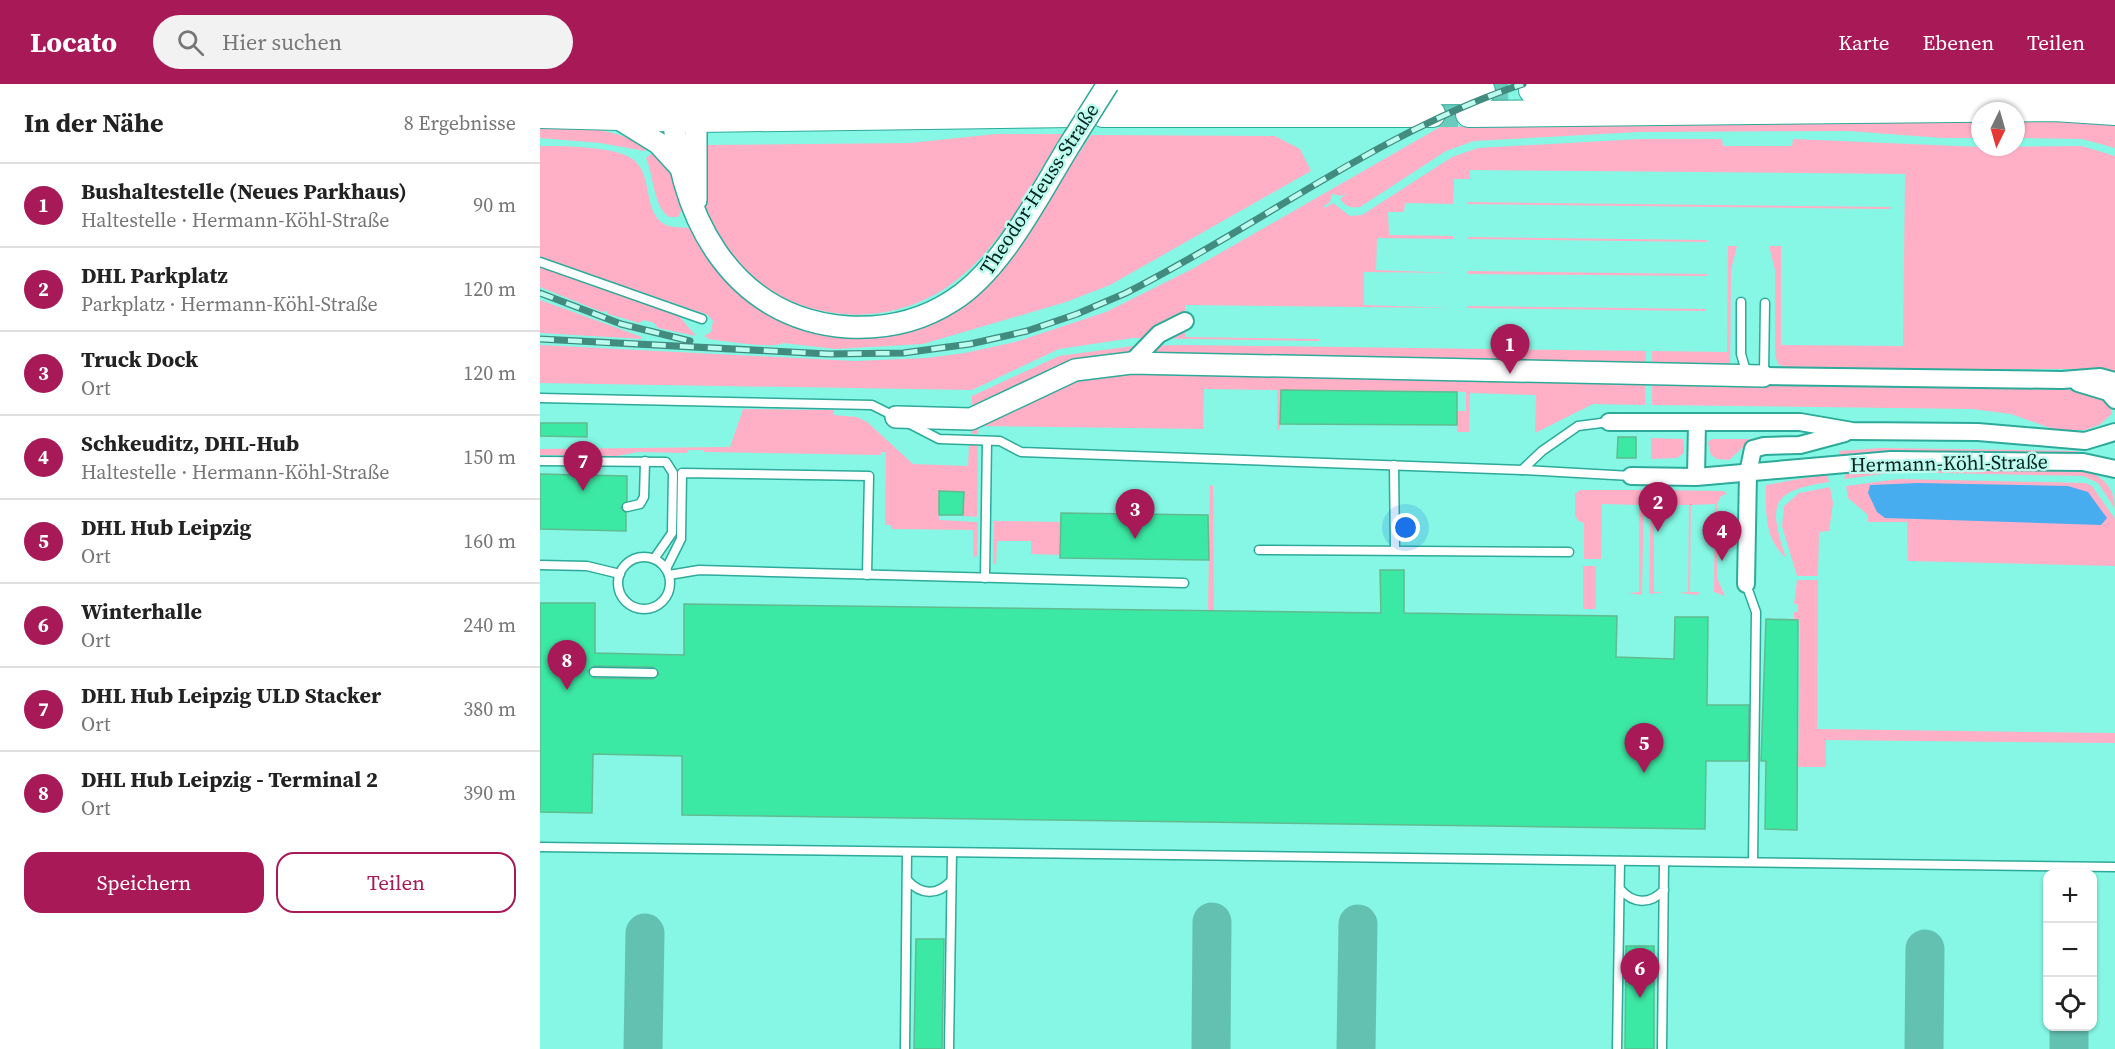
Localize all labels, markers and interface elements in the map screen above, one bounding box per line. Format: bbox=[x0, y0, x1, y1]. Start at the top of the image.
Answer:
search box bbox=[153, 15, 573, 69]
text: Locato bbox=[30, 23, 117, 61]
icon: search bbox=[174, 26, 207, 59]
text: Hier suchen bbox=[222, 27, 342, 57]
text: Karte bbox=[1838, 28, 1889, 57]
text: Ebenen bbox=[1922, 28, 1994, 57]
text: Teilen bbox=[2027, 28, 2085, 57]
street label: Theodor-Heuss-Straße bbox=[973, 98, 1105, 280]
north arrow bbox=[1971, 102, 2025, 156]
text: In der Nähe bbox=[24, 105, 164, 141]
text: 8 Ergebnisse bbox=[404, 109, 516, 137]
text: Bushaltestelle (Neues Parkhaus) bbox=[81, 176, 407, 206]
text: 1 bbox=[38, 191, 49, 219]
text: 90 m bbox=[473, 191, 516, 219]
text: Haltestelle · Hermann-Köhl-Straße bbox=[81, 206, 389, 234]
text: DHL Parkplatz bbox=[81, 260, 228, 290]
text: 2 bbox=[38, 275, 49, 303]
text: 120 m bbox=[463, 275, 516, 303]
text: Parkplatz · Hermann-Köhl-Straße bbox=[81, 290, 378, 318]
pin: 1 bbox=[1490, 324, 1530, 374]
text: Truck Dock bbox=[81, 344, 198, 374]
text: 3 bbox=[38, 359, 49, 387]
text: 120 m bbox=[463, 359, 516, 387]
text: Ort bbox=[81, 374, 110, 402]
text: Schkeuditz, DHL-Hub bbox=[81, 428, 299, 458]
pin: 7 bbox=[564, 442, 603, 491]
text: 4 bbox=[38, 443, 49, 471]
text: 150 m bbox=[463, 443, 516, 471]
street label: Hermann-Köhl-Straße bbox=[1850, 447, 2048, 479]
text: Haltestelle · Hermann-Köhl-Straße bbox=[81, 458, 389, 486]
pin: 2 bbox=[1638, 482, 1678, 532]
pin: 3 bbox=[1116, 490, 1154, 539]
text: DHL Hub Leipzig bbox=[81, 512, 252, 542]
pin: 4 bbox=[1702, 512, 1742, 561]
your location bbox=[1391, 513, 1420, 542]
text: 5 bbox=[38, 527, 49, 555]
text: 160 m bbox=[463, 527, 516, 555]
text: Ort bbox=[81, 542, 110, 570]
text: Winterhalle bbox=[81, 596, 202, 626]
text: 6 bbox=[38, 611, 49, 639]
text: 240 m bbox=[463, 611, 516, 639]
text: Ort bbox=[81, 626, 110, 654]
pin: 8 bbox=[548, 640, 586, 690]
text: DHL Hub Leipzig ULD Stacker bbox=[81, 680, 381, 710]
text: 7 bbox=[38, 695, 49, 723]
text: 380 m bbox=[463, 695, 516, 723]
text: Ort bbox=[81, 710, 110, 738]
pin: 5 bbox=[1624, 724, 1664, 773]
text: DHL Hub Leipzig - Terminal 2 bbox=[81, 764, 378, 794]
text: 8 bbox=[38, 779, 49, 807]
text: 390 m bbox=[463, 779, 516, 807]
text: Ort bbox=[81, 794, 110, 822]
button: Speichern bbox=[24, 852, 264, 913]
button: Teilen bbox=[276, 852, 516, 913]
map controls bbox=[2043, 869, 2097, 1031]
button: + bbox=[2043, 869, 2097, 923]
button: − bbox=[2043, 923, 2097, 977]
pin: 6 bbox=[1620, 948, 1660, 998]
button: locate bbox=[2043, 977, 2097, 1031]

